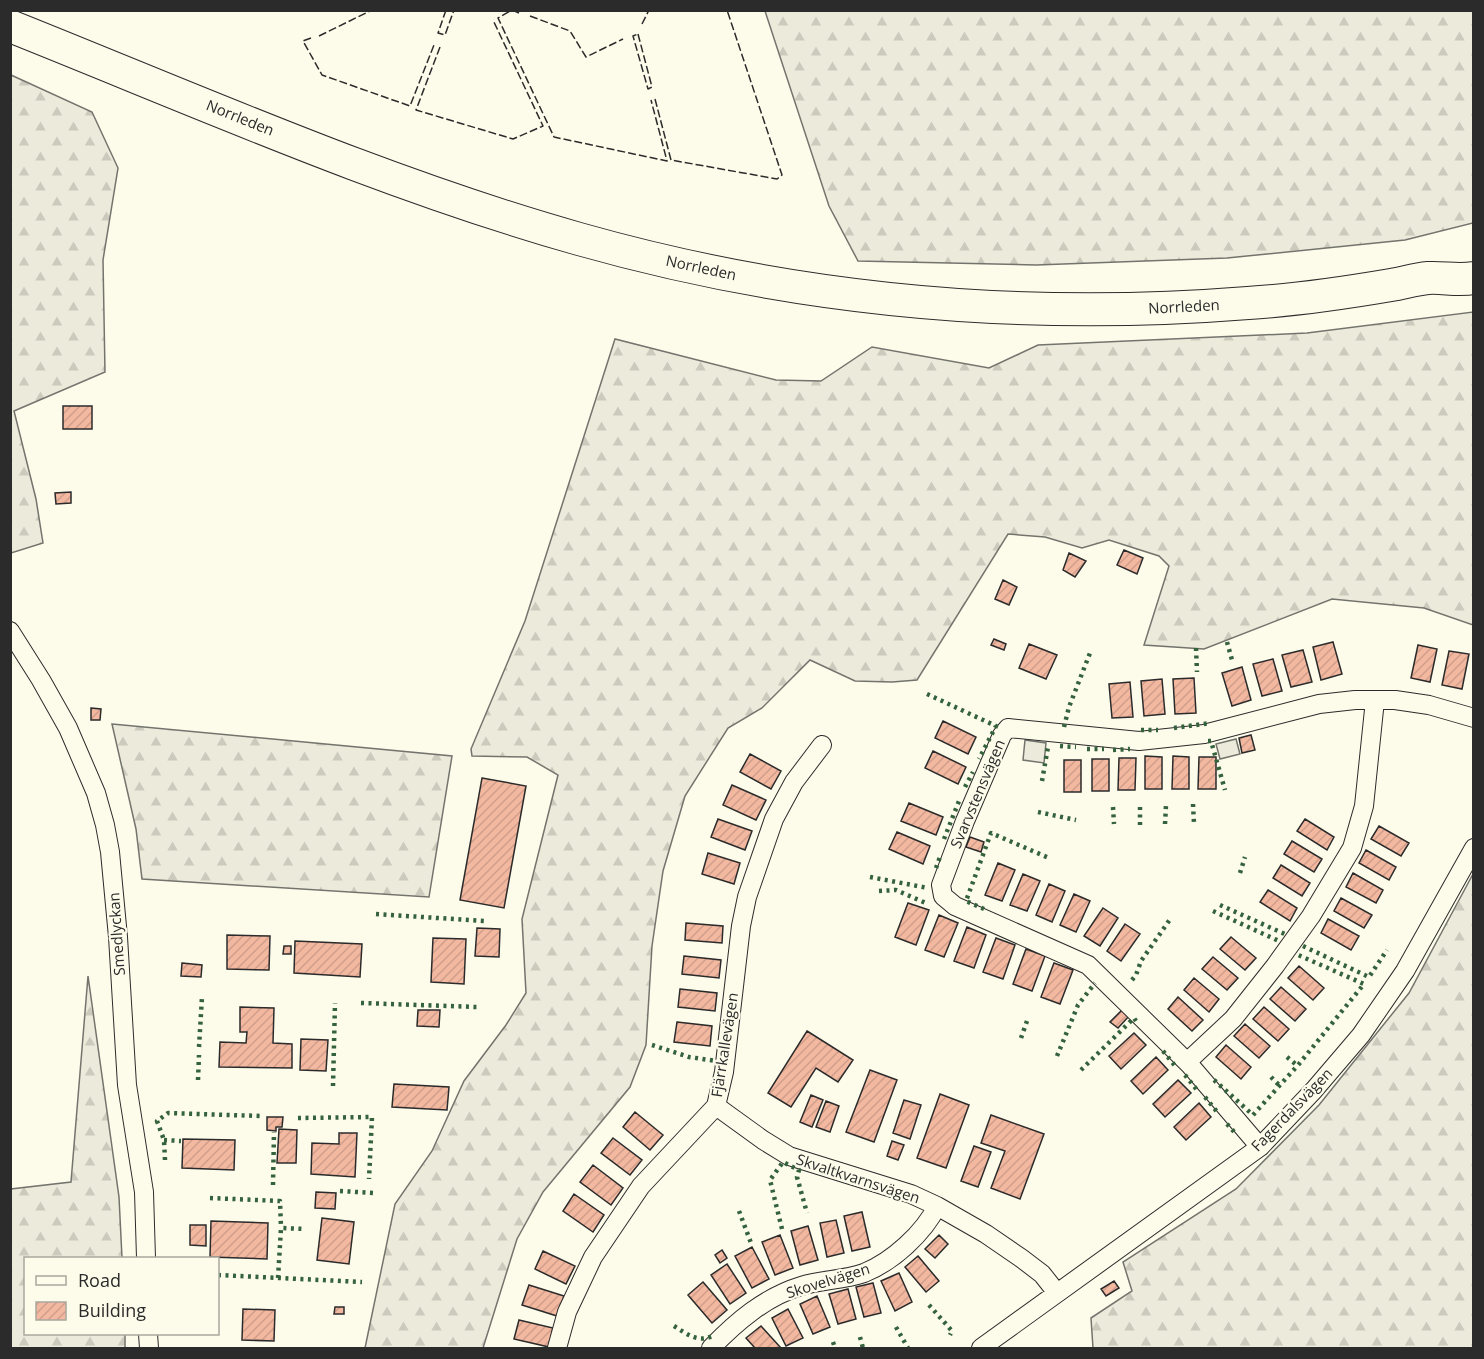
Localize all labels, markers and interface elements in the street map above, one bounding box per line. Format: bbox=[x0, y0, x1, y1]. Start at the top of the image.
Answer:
street label: Norrleden bbox=[203, 94, 277, 140]
street label: Norrleden bbox=[664, 250, 738, 284]
street label: Norrleden bbox=[1148, 294, 1220, 318]
street label: Svarvstensvägen bbox=[945, 736, 1009, 851]
street label: Smedlyckan bbox=[103, 892, 129, 976]
street label: Fjärrkallevägen bbox=[706, 991, 742, 1099]
street label: Fagerdalsvägen bbox=[1246, 1063, 1336, 1155]
street label: Skvaltkvarnsvägen bbox=[794, 1149, 923, 1207]
legend bbox=[24, 1257, 219, 1335]
street label: Skovelvägen bbox=[783, 1258, 872, 1302]
text: Road bbox=[78, 1268, 121, 1292]
text: Building bbox=[78, 1298, 146, 1322]

